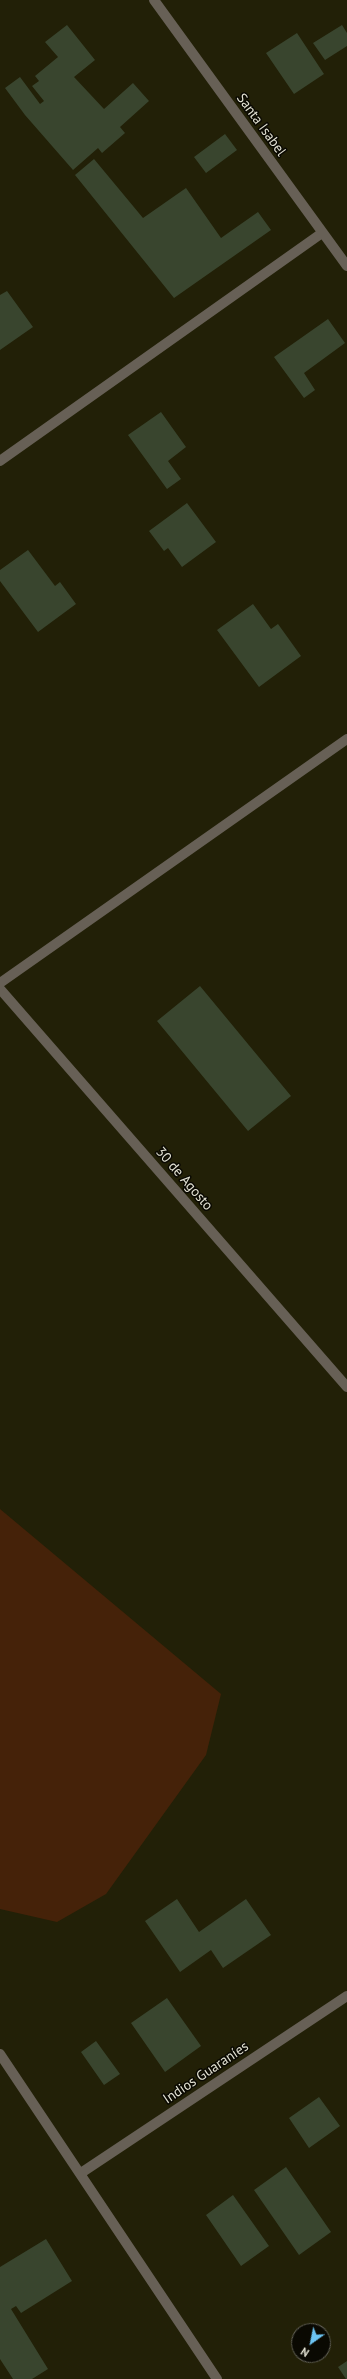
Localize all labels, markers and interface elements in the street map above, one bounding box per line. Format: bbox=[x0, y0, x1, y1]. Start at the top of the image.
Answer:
street label: Santa Isabel bbox=[233, 90, 289, 160]
street label: 30 de Agosto bbox=[152, 1144, 216, 1214]
street label: Indios Guaraníes bbox=[160, 2038, 252, 2108]
north arrow bbox=[291, 2323, 331, 2363]
text: N bbox=[298, 2344, 312, 2360]

